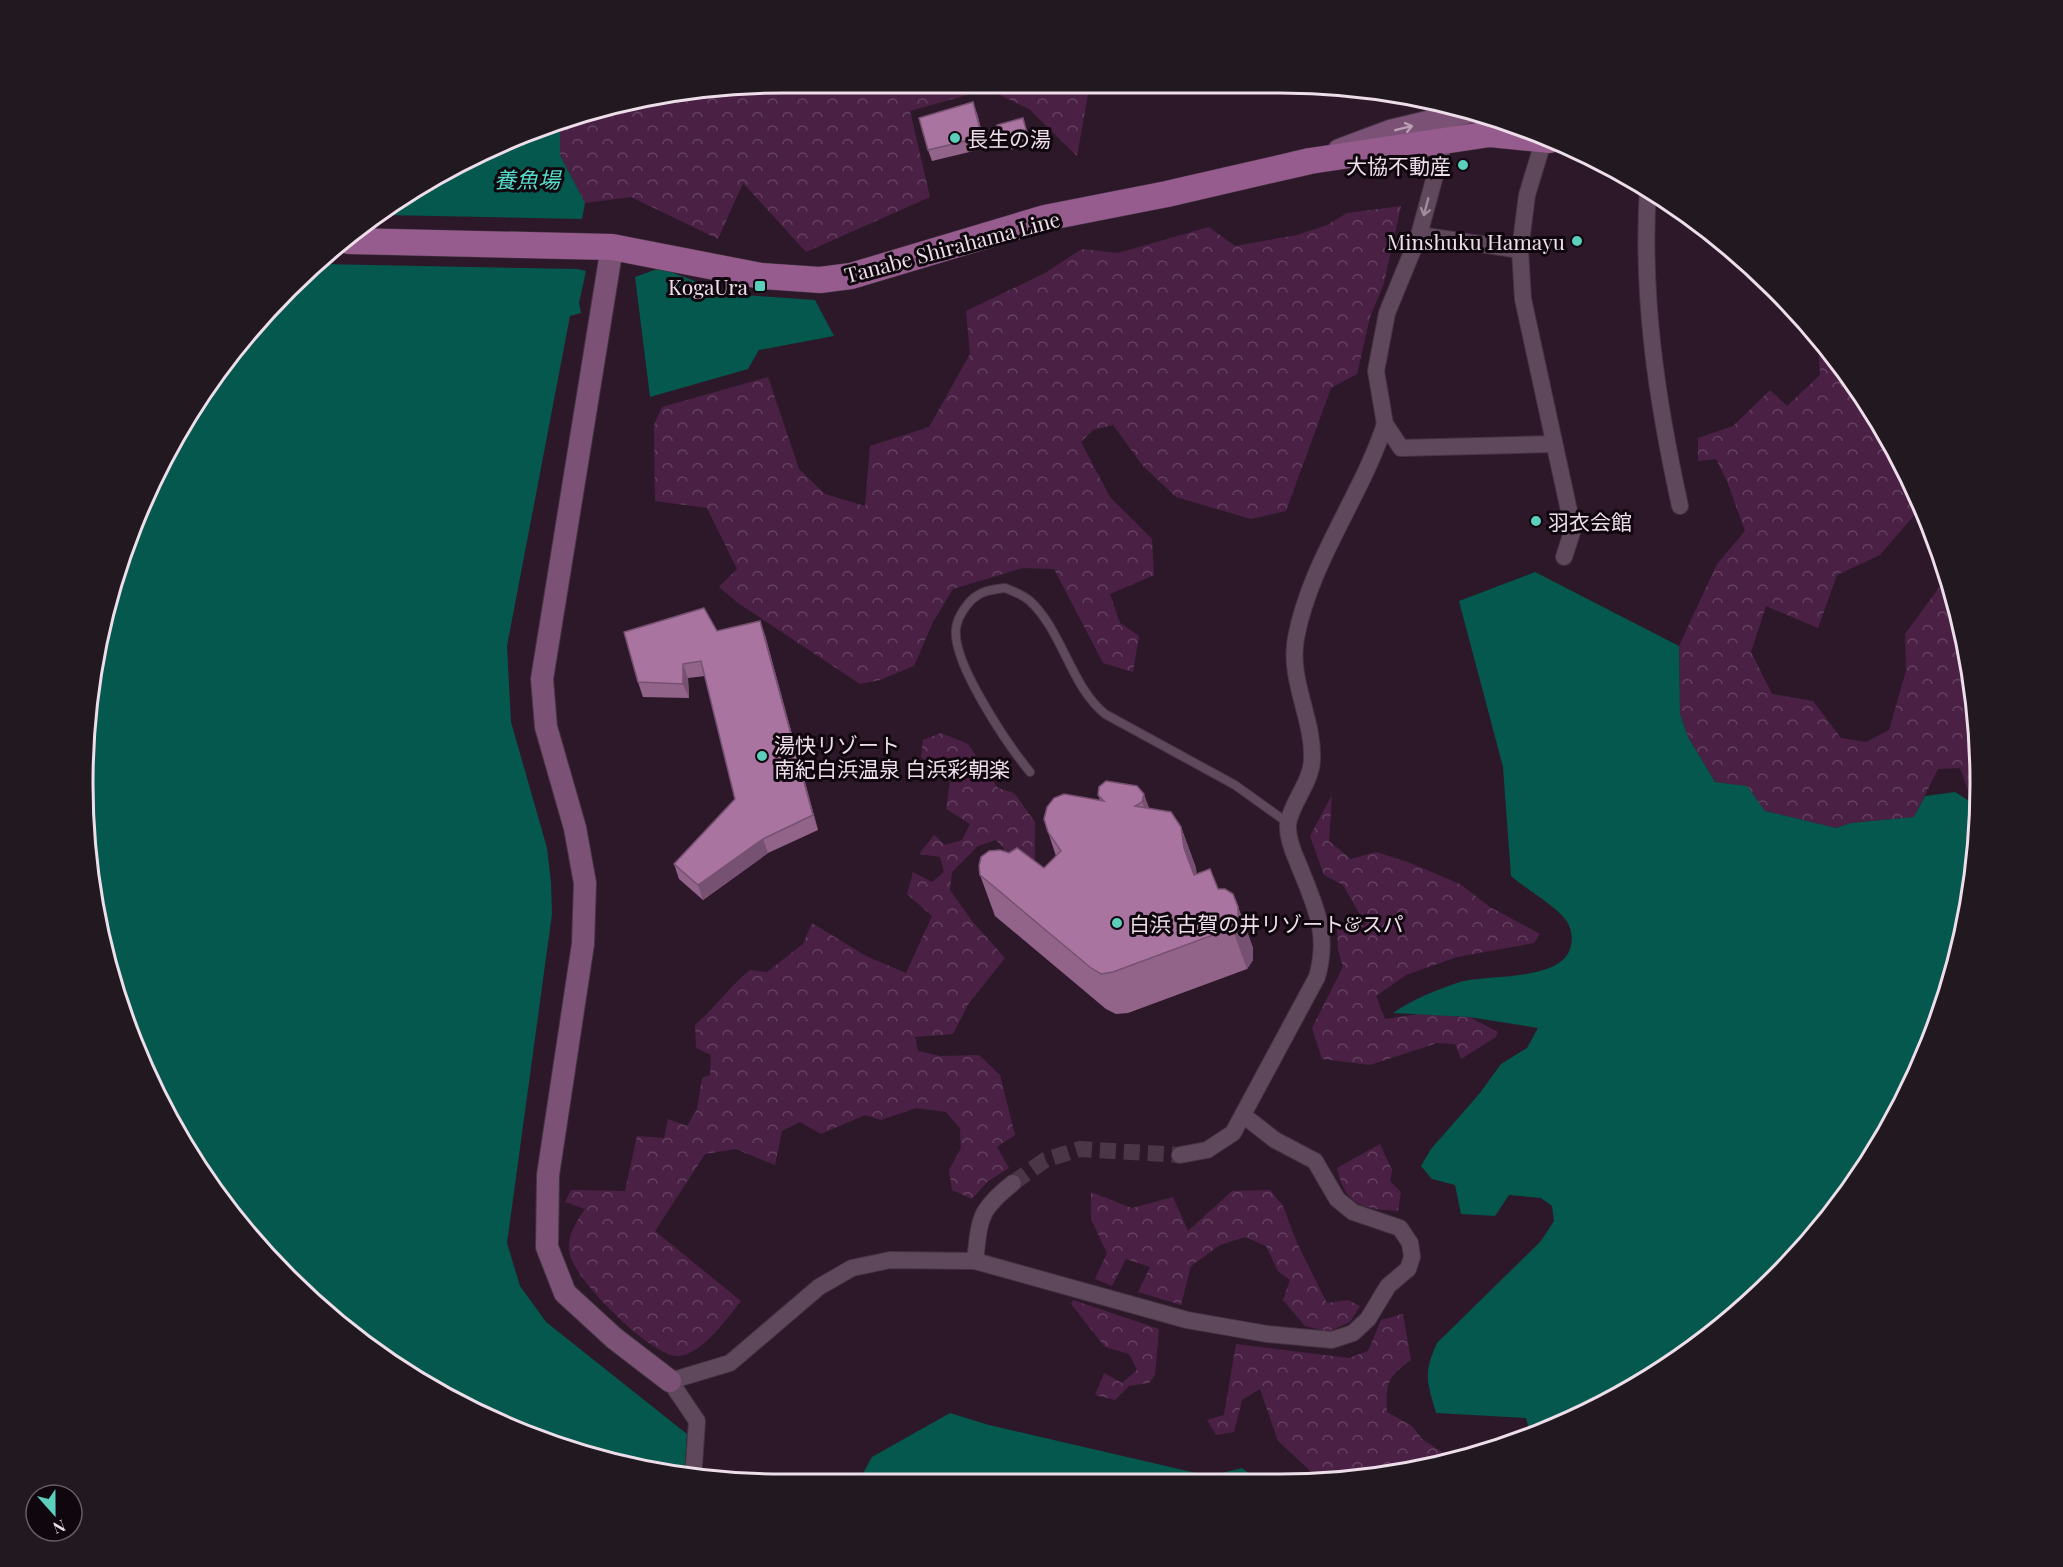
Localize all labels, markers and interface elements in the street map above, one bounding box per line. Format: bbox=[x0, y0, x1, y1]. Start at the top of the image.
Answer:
one-way arrow bbox=[1394, 121, 1413, 133]
place label: 長生の湯 bbox=[967, 124, 1051, 152]
marker: 長生の湯 bbox=[948, 131, 962, 145]
place label: 大協不動産 bbox=[1346, 151, 1451, 179]
marker: 大協不動産 bbox=[1456, 158, 1470, 172]
water label: 養魚場 bbox=[494, 164, 563, 194]
one-way arrow bbox=[1420, 197, 1432, 216]
street label: Tanabe Shirahama Line bbox=[841, 204, 1063, 288]
place label: Minshuku Hamayu bbox=[1387, 227, 1565, 255]
marker: Minshuku Hamayu bbox=[1570, 234, 1584, 248]
place label: KogaUra bbox=[668, 272, 749, 300]
marker: KogaUra bbox=[753, 279, 767, 293]
place label: 羽衣会館 bbox=[1548, 507, 1632, 535]
marker: 羽衣会館 bbox=[1529, 514, 1543, 528]
place label: 湯快リゾート 南紀白浜温泉 白浜彩朝楽 bbox=[774, 730, 1010, 782]
marker: 湯快リゾート 南紀白浜温泉 白浜彩朝楽 bbox=[755, 749, 769, 763]
place label: 白浜 古賀の井リゾート&スパ bbox=[1129, 909, 1404, 937]
marker: 白浜 古賀の井リゾート&スパ bbox=[1110, 916, 1124, 930]
north arrow bbox=[24, 1483, 84, 1543]
text: N bbox=[50, 1516, 69, 1540]

